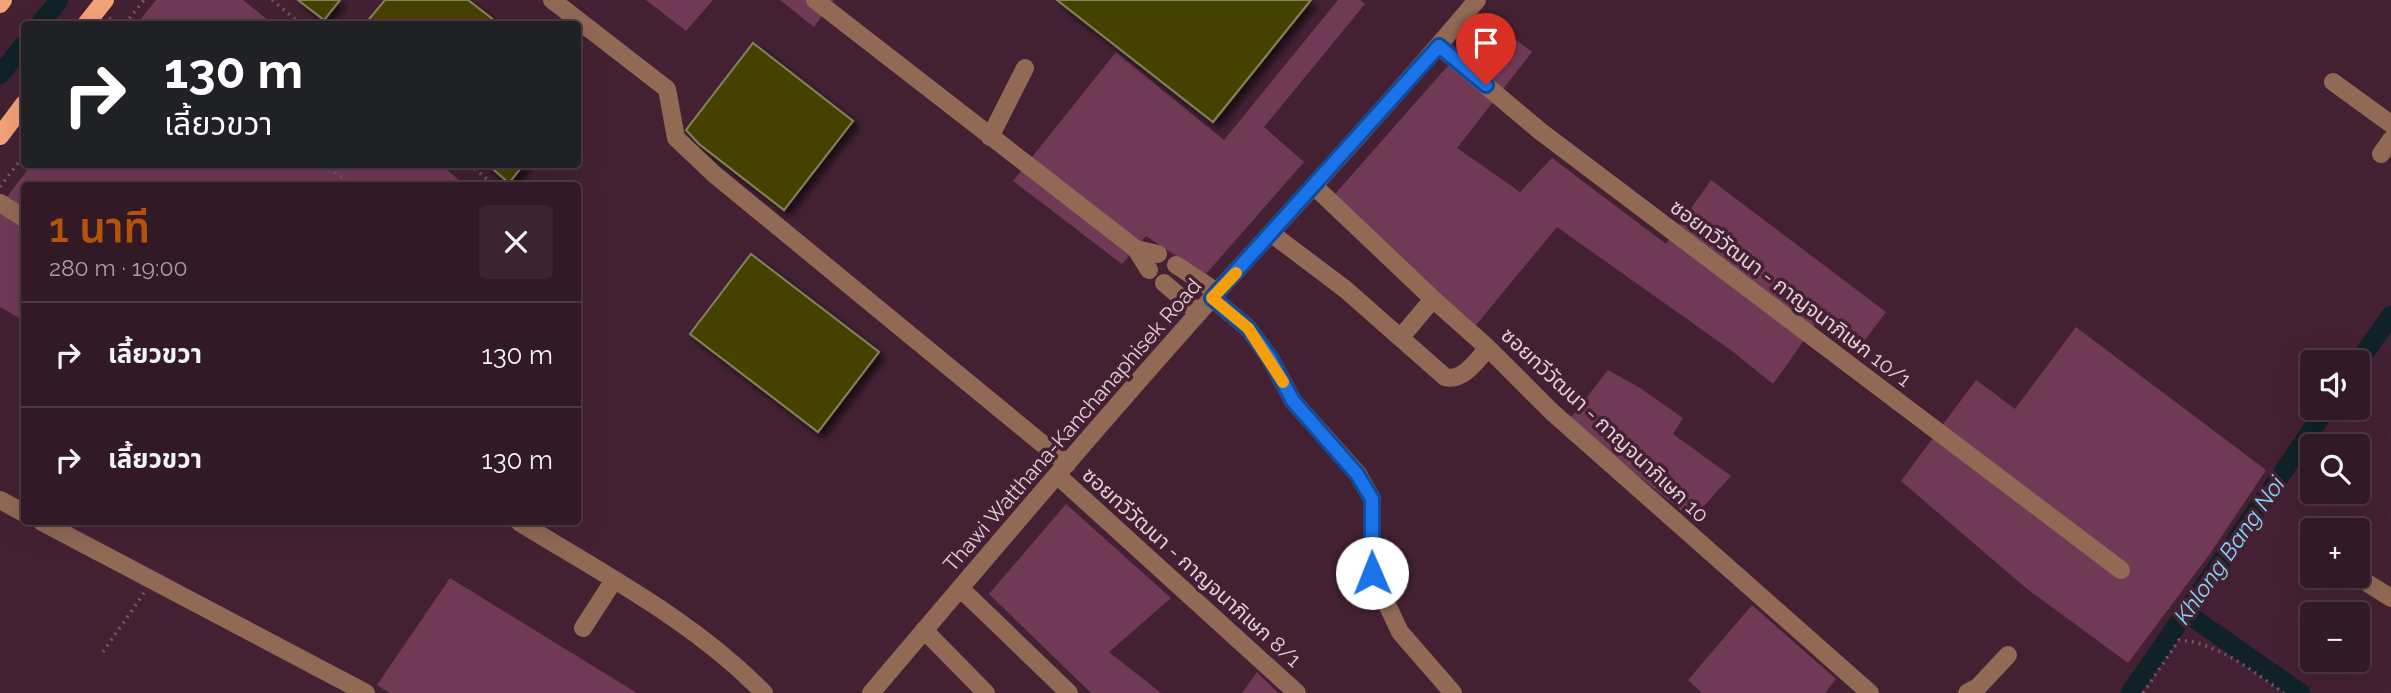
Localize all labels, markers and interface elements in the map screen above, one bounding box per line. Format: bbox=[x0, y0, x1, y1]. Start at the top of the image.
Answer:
pin bbox=[1456, 13, 1516, 85]
icon: arrive bbox=[1467, 24, 1505, 62]
text: 130 m bbox=[164, 42, 303, 99]
icon: right bbox=[49, 49, 140, 140]
text: เลี้ยวขวา bbox=[164, 105, 272, 142]
street label: ซอยทวีวัฒนา - กาญจนาภิเษก 10/1 bbox=[1666, 194, 1916, 392]
text: 1 นาที bbox=[49, 203, 150, 252]
button: close bbox=[479, 205, 553, 279]
text: 280 m · 19:00 bbox=[49, 254, 188, 281]
street label: Thawi Watthana-Kanchanaphisek Road bbox=[938, 273, 1206, 577]
street label: ซอยทวีวัฒนา - กาญจนาภิเษก 10 bbox=[1496, 322, 1714, 528]
icon: right bbox=[49, 336, 87, 374]
text: เลี้ยวขวา bbox=[108, 339, 202, 369]
text: 130 m bbox=[482, 340, 553, 370]
map controls bbox=[2300, 350, 2370, 672]
button: sound bbox=[2300, 350, 2370, 420]
button: search bbox=[2300, 434, 2370, 504]
icon: right bbox=[49, 441, 87, 479]
text: เลี้ยวขวา bbox=[108, 444, 202, 474]
text: 130 m bbox=[482, 445, 553, 475]
street label: ซอยทวีวัฒนา - กาญจนาภิเษก 8/1 bbox=[1077, 462, 1307, 672]
water label: Khlong Bang Noi bbox=[2168, 470, 2291, 629]
button: + bbox=[2300, 518, 2370, 588]
position arrow bbox=[1335, 536, 1409, 610]
button: − bbox=[2300, 602, 2370, 672]

